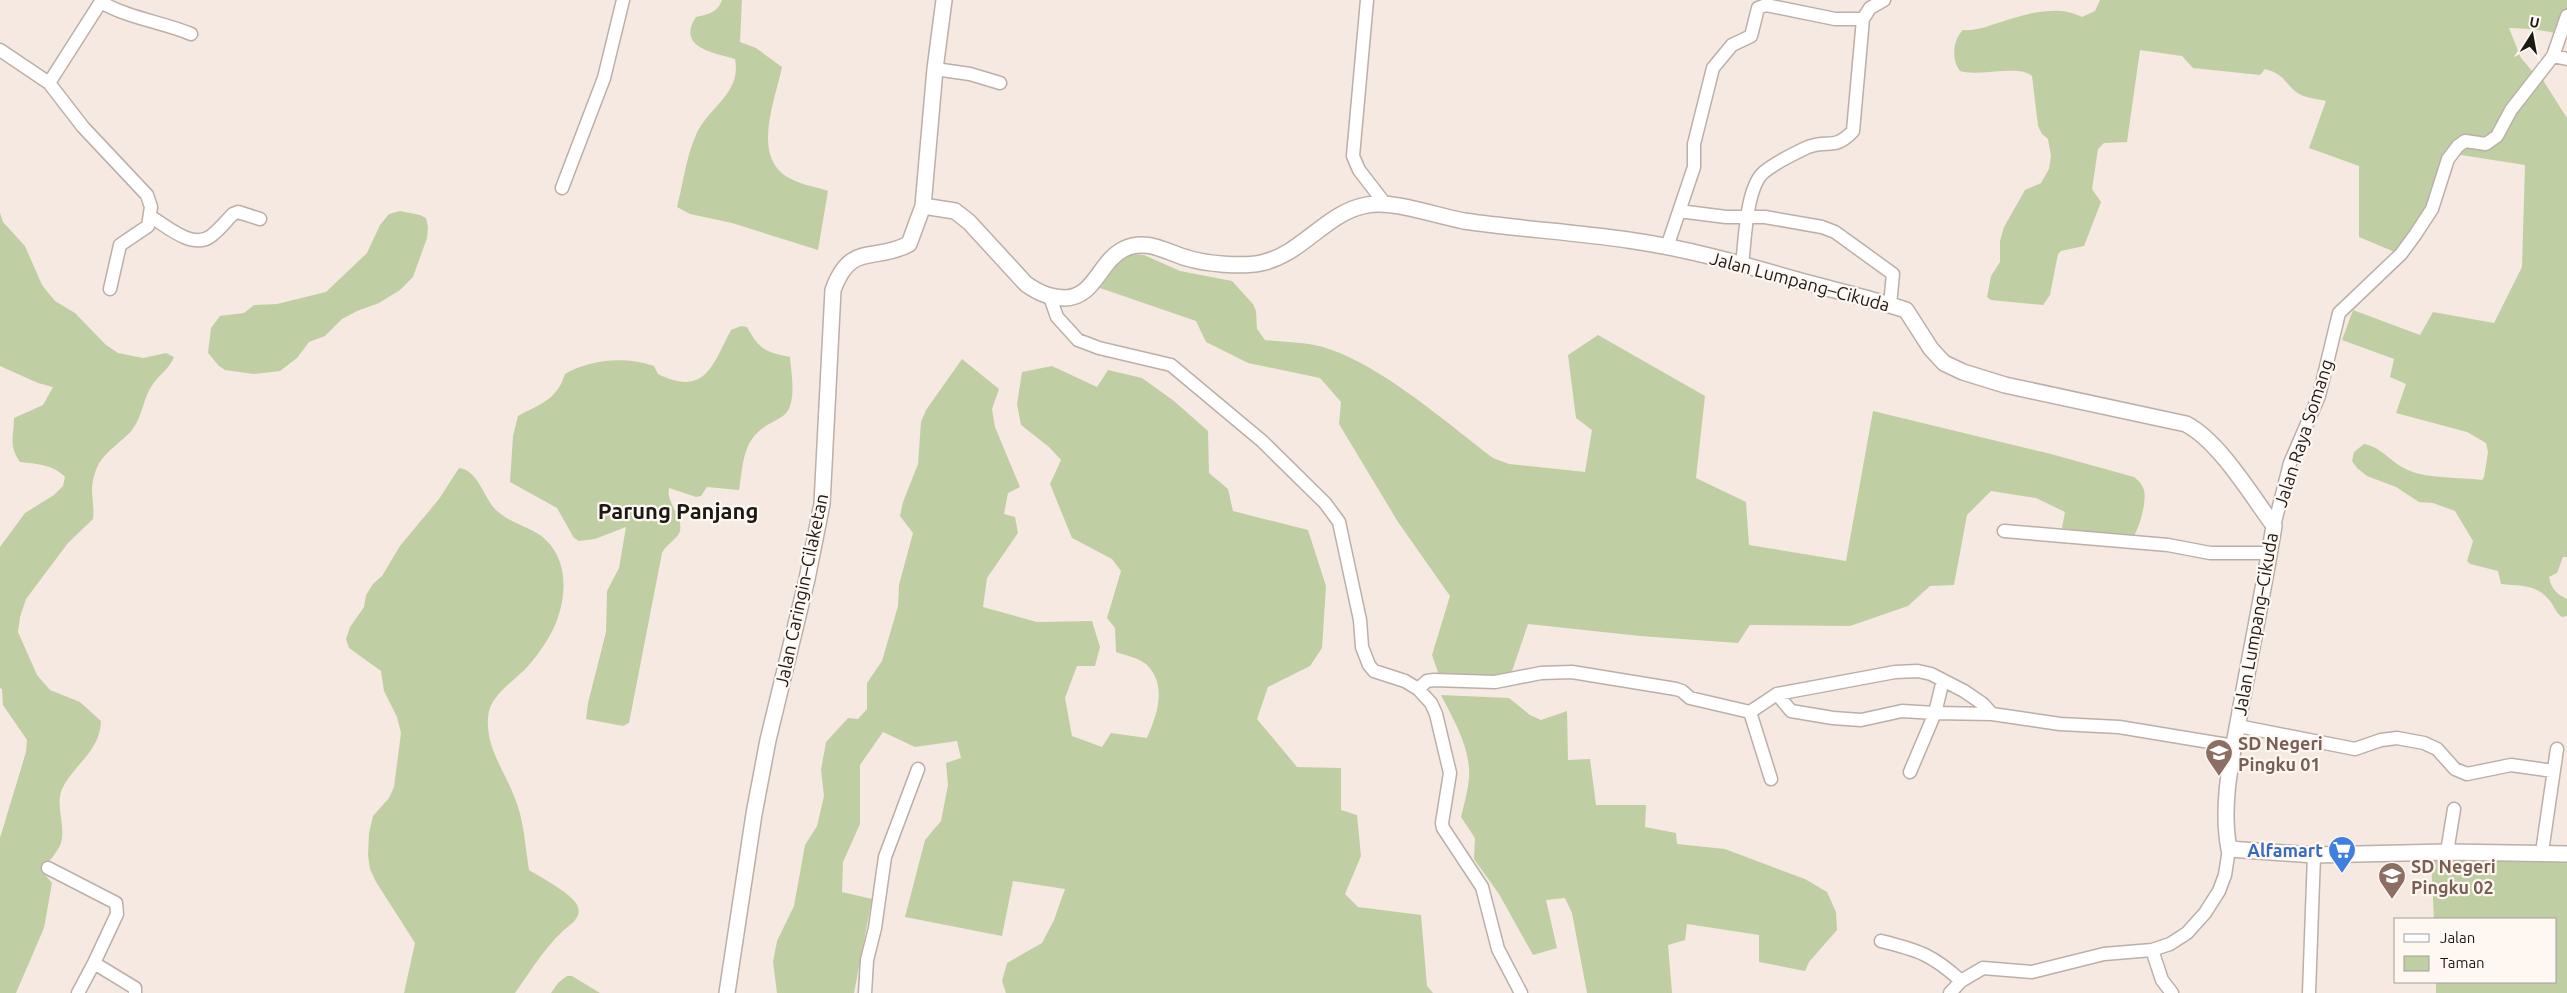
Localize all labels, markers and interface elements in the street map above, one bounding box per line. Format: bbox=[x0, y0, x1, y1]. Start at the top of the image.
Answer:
north arrow bbox=[2507, 10, 2557, 60]
text: U bbox=[2528, 13, 2541, 31]
street label: Jalan Lumpang–Cikuda bbox=[1708, 247, 1892, 315]
street label: Jalan Raya Somang bbox=[2270, 357, 2336, 509]
street label: Jalan Caringin–Cilaketan bbox=[771, 492, 831, 688]
district label: Parung Panjang bbox=[598, 498, 758, 523]
street label: Jalan Lumpang–Cikuda bbox=[2229, 531, 2281, 717]
place label: SD Negeri Pingku 01 bbox=[2238, 733, 2323, 774]
school or university icon: SD Negeri Pingku 01 bbox=[2204, 738, 2234, 777]
supermarket icon: Alfamart bbox=[2327, 835, 2357, 874]
place label: Alfamart bbox=[2247, 840, 2323, 860]
place label: SD Negeri Pingku 02 bbox=[2411, 856, 2496, 897]
school or university icon: SD Negeri Pingku 02 bbox=[2377, 861, 2407, 900]
legend bbox=[2394, 918, 2557, 983]
text: Jalan bbox=[2440, 929, 2475, 946]
text: Taman bbox=[2440, 954, 2485, 971]

